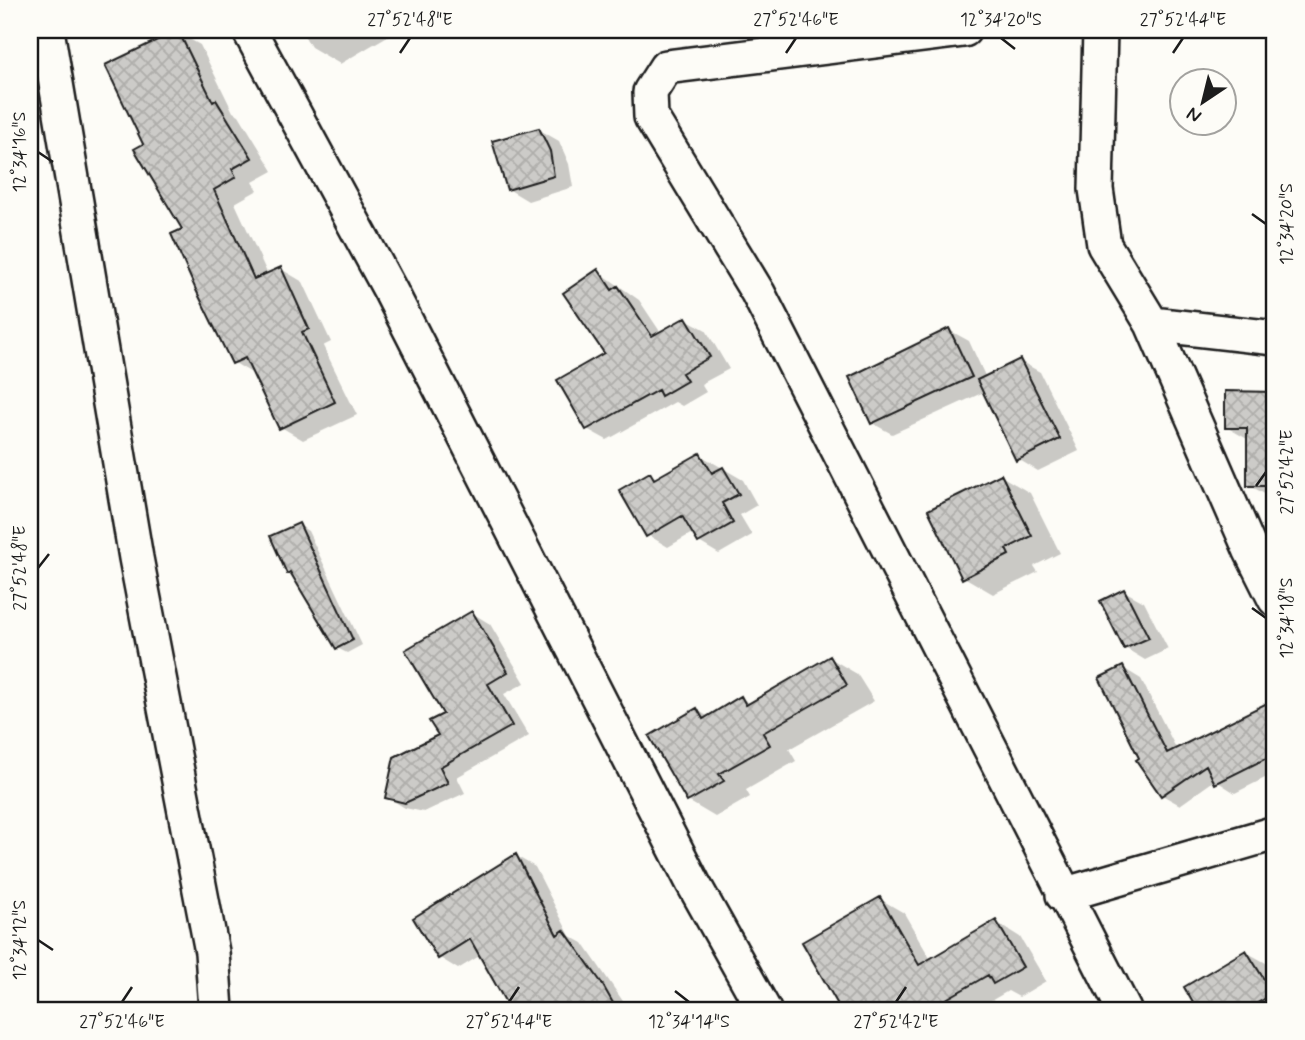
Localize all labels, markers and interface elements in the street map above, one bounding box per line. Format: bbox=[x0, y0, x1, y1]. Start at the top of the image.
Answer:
text: 27°52'48"E bbox=[367, 8, 453, 32]
text: 27°52'46"E bbox=[753, 8, 839, 32]
text: 12°34'20"S bbox=[960, 8, 1042, 32]
text: 27°52'44"E bbox=[1140, 8, 1226, 32]
north arrow bbox=[1168, 66, 1238, 136]
text: N bbox=[1182, 101, 1206, 129]
text: 12°34'16"S bbox=[8, 111, 32, 193]
text: 12°34'20"S bbox=[1275, 183, 1299, 265]
text: 27°52'42"E bbox=[1275, 429, 1299, 515]
text: 27°52'48"E bbox=[8, 525, 32, 611]
text: 12°34'18"S bbox=[1275, 578, 1299, 658]
text: 12°34'12"S bbox=[8, 900, 32, 980]
text: 27°52'46"E bbox=[79, 1010, 165, 1034]
text: 27°52'44"E bbox=[466, 1010, 552, 1034]
text: 12°34'14"S bbox=[648, 1010, 730, 1034]
text: 27°52'42"E bbox=[853, 1010, 939, 1034]

